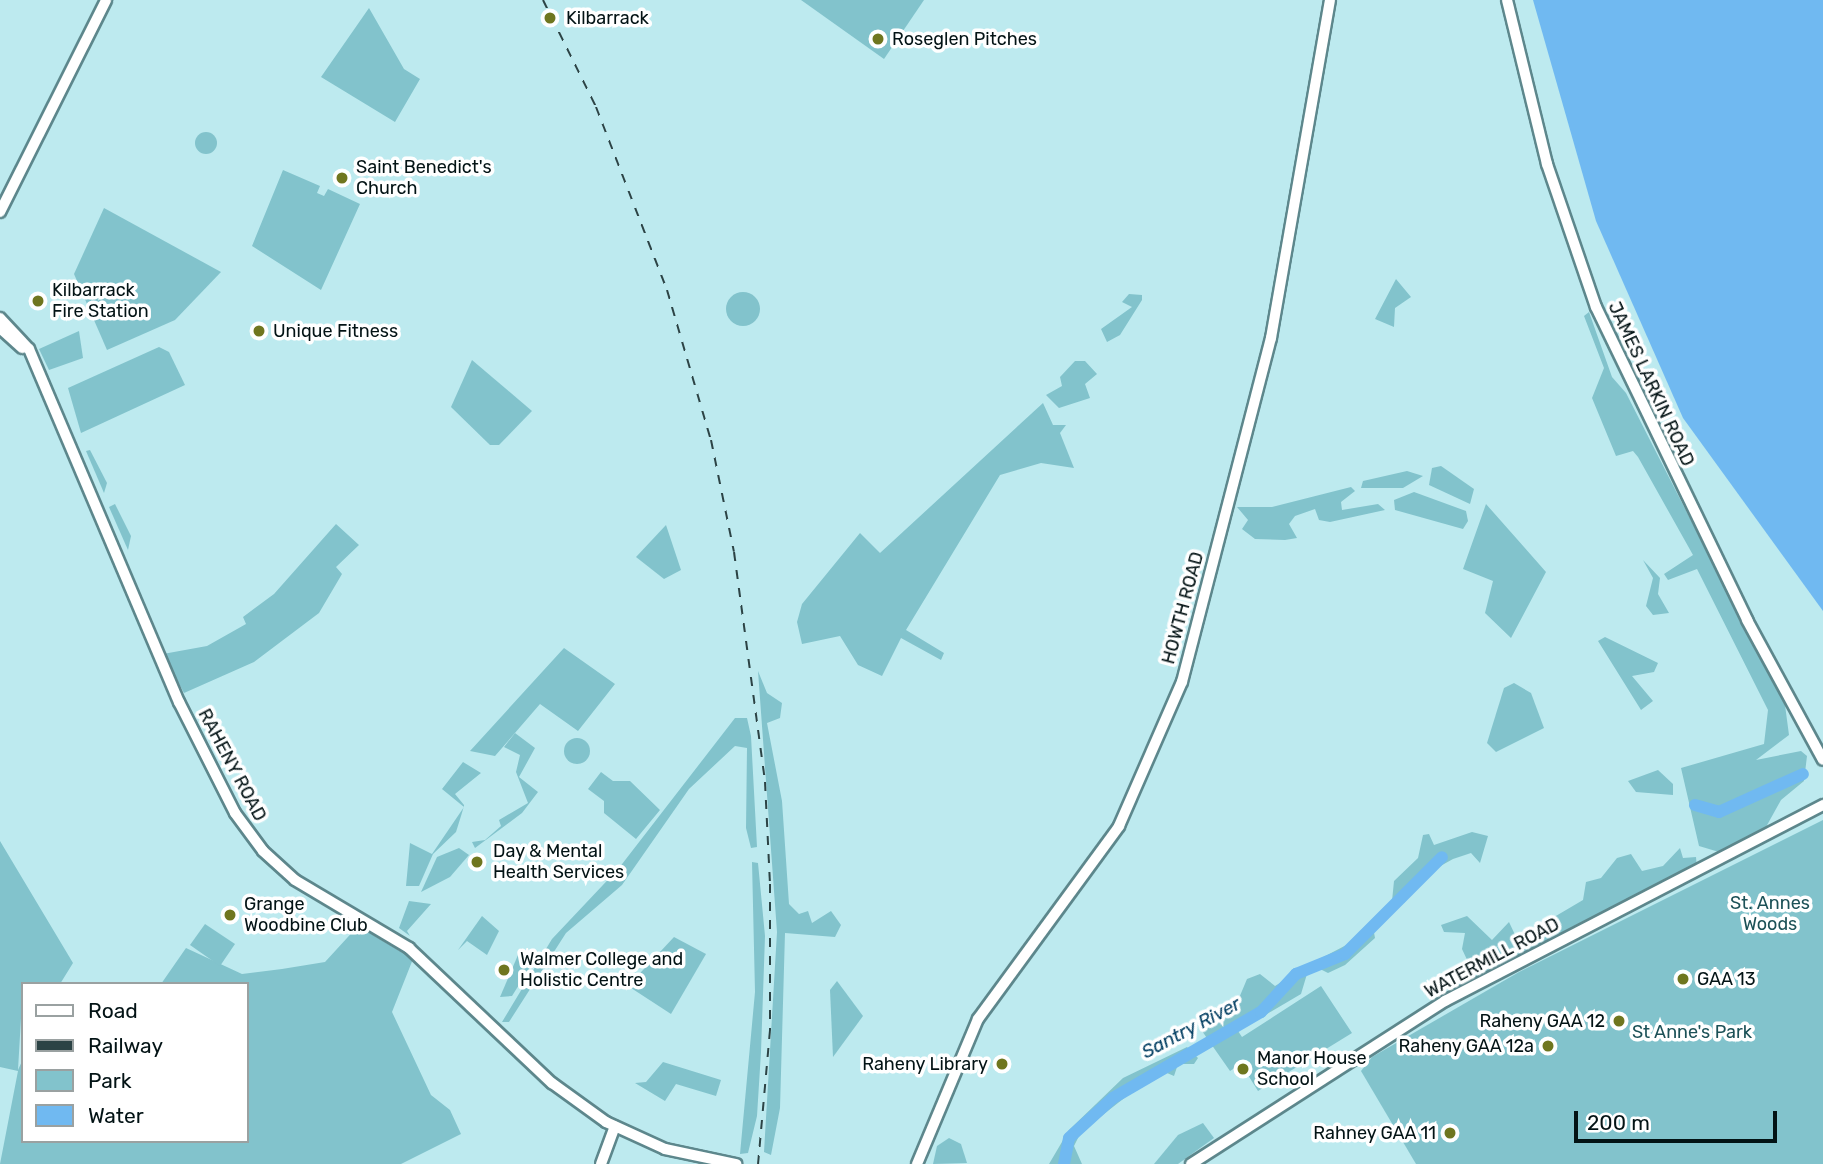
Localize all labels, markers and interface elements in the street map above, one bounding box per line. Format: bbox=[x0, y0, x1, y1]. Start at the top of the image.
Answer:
place label: Kilbarrack bbox=[566, 7, 649, 29]
marker: Kilbarrack bbox=[540, 8, 560, 28]
place label: Roseglen Pitches bbox=[892, 28, 1037, 50]
marker: Roseglen Pitches bbox=[870, 31, 886, 47]
place label: Saint Benedict's Church bbox=[356, 157, 492, 200]
marker: Saint Benedict's Church bbox=[334, 170, 350, 186]
place label: Kilbarrack Fire Station bbox=[52, 280, 149, 322]
marker: Kilbarrack Fire Station bbox=[30, 293, 46, 309]
street label: JAMES LARKIN ROAD bbox=[1603, 298, 1699, 470]
place label: Unique Fitness bbox=[273, 320, 398, 342]
marker: Unique Fitness bbox=[251, 323, 267, 339]
street label: HOWTH ROAD bbox=[1158, 550, 1208, 666]
street label: RAHENY ROAD bbox=[193, 705, 271, 825]
place label: Day & Mental Health Services bbox=[493, 841, 624, 884]
marker: Day & Mental Health Services bbox=[467, 852, 487, 872]
park label: St. Annes Woods bbox=[1730, 893, 1810, 936]
place label: Grange Woodbine Club bbox=[244, 894, 368, 936]
marker: Grange Woodbine Club bbox=[222, 907, 238, 923]
street label: WATERMILL ROAD bbox=[1421, 913, 1563, 1003]
place label: Walmer College and Holistic Centre bbox=[520, 949, 684, 992]
marker: Walmer College and Holistic Centre bbox=[494, 960, 514, 980]
place label: GAA 13 bbox=[1697, 968, 1756, 990]
marker: GAA 13 bbox=[1675, 971, 1691, 987]
legend bbox=[21, 982, 248, 1143]
water label: Santry River bbox=[1137, 992, 1245, 1064]
text: Road bbox=[88, 998, 138, 1023]
place label: Raheny GAA 12 bbox=[1478, 1010, 1605, 1032]
marker: Raheny GAA 12 bbox=[1611, 1013, 1627, 1029]
park label: St Anne's Park bbox=[1632, 1021, 1752, 1043]
text: Railway bbox=[88, 1033, 163, 1058]
place label: Raheny GAA 12a bbox=[1398, 1035, 1534, 1057]
marker: Raheny GAA 12a bbox=[1540, 1038, 1556, 1054]
place label: Manor House School bbox=[1257, 1048, 1367, 1090]
place label: Raheny Library bbox=[862, 1053, 988, 1075]
marker: Raheny Library bbox=[994, 1056, 1010, 1072]
marker: Manor House School bbox=[1235, 1061, 1251, 1077]
text: Park bbox=[88, 1068, 132, 1093]
scale bar bbox=[1578, 1098, 1781, 1142]
text: Water bbox=[88, 1103, 144, 1128]
text: 200 m bbox=[1587, 1110, 1650, 1135]
place label: Rahney GAA 11 bbox=[1312, 1122, 1436, 1144]
marker: Rahney GAA 11 bbox=[1442, 1125, 1458, 1141]

